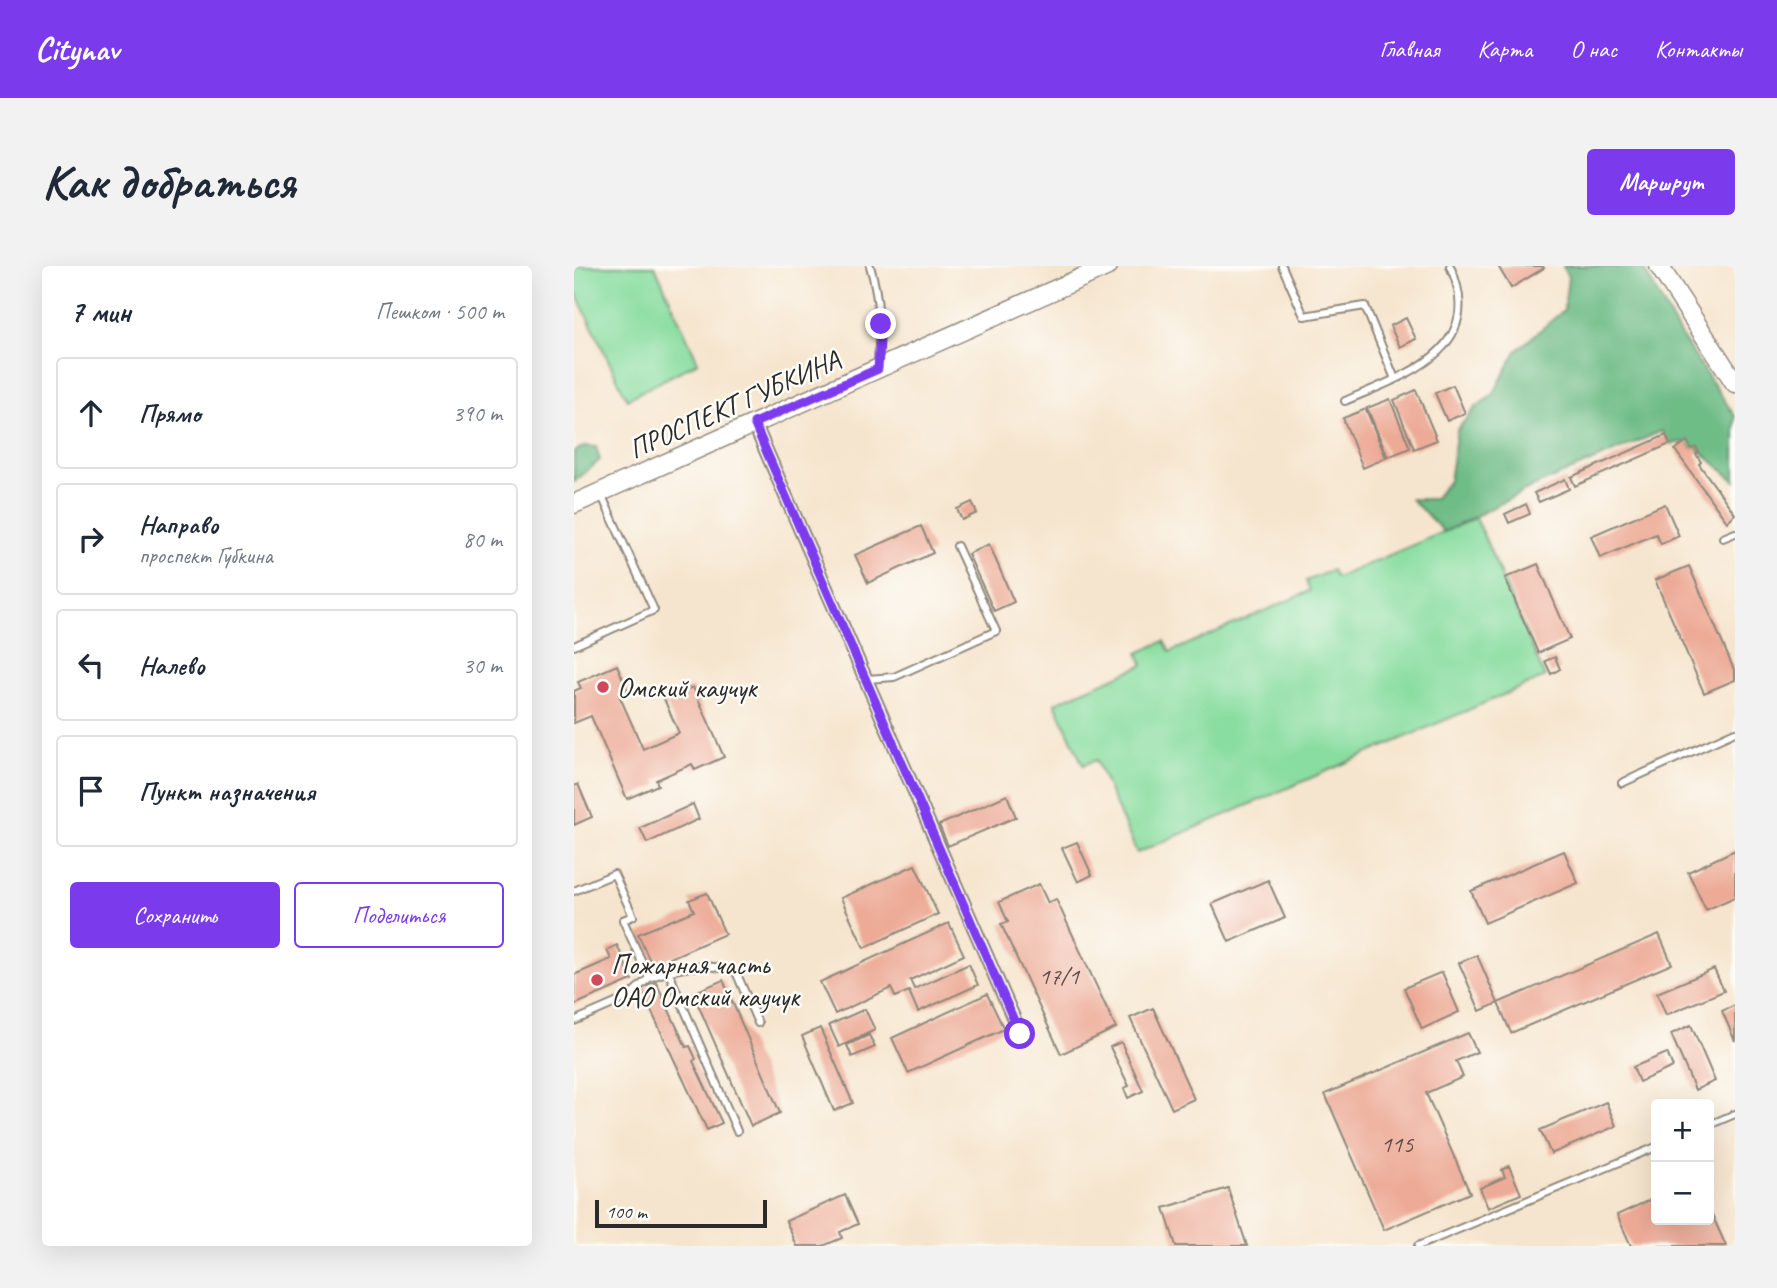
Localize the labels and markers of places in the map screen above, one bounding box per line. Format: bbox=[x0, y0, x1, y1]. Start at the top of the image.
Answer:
place label: Омский каучук bbox=[617, 670, 758, 705]
marker: Омский каучук bbox=[595, 679, 611, 695]
place label: Пожарная часть ОАО Омский каучук bbox=[611, 947, 801, 1014]
marker: Пожарная часть ОАО Омский каучук bbox=[589, 972, 605, 988]

